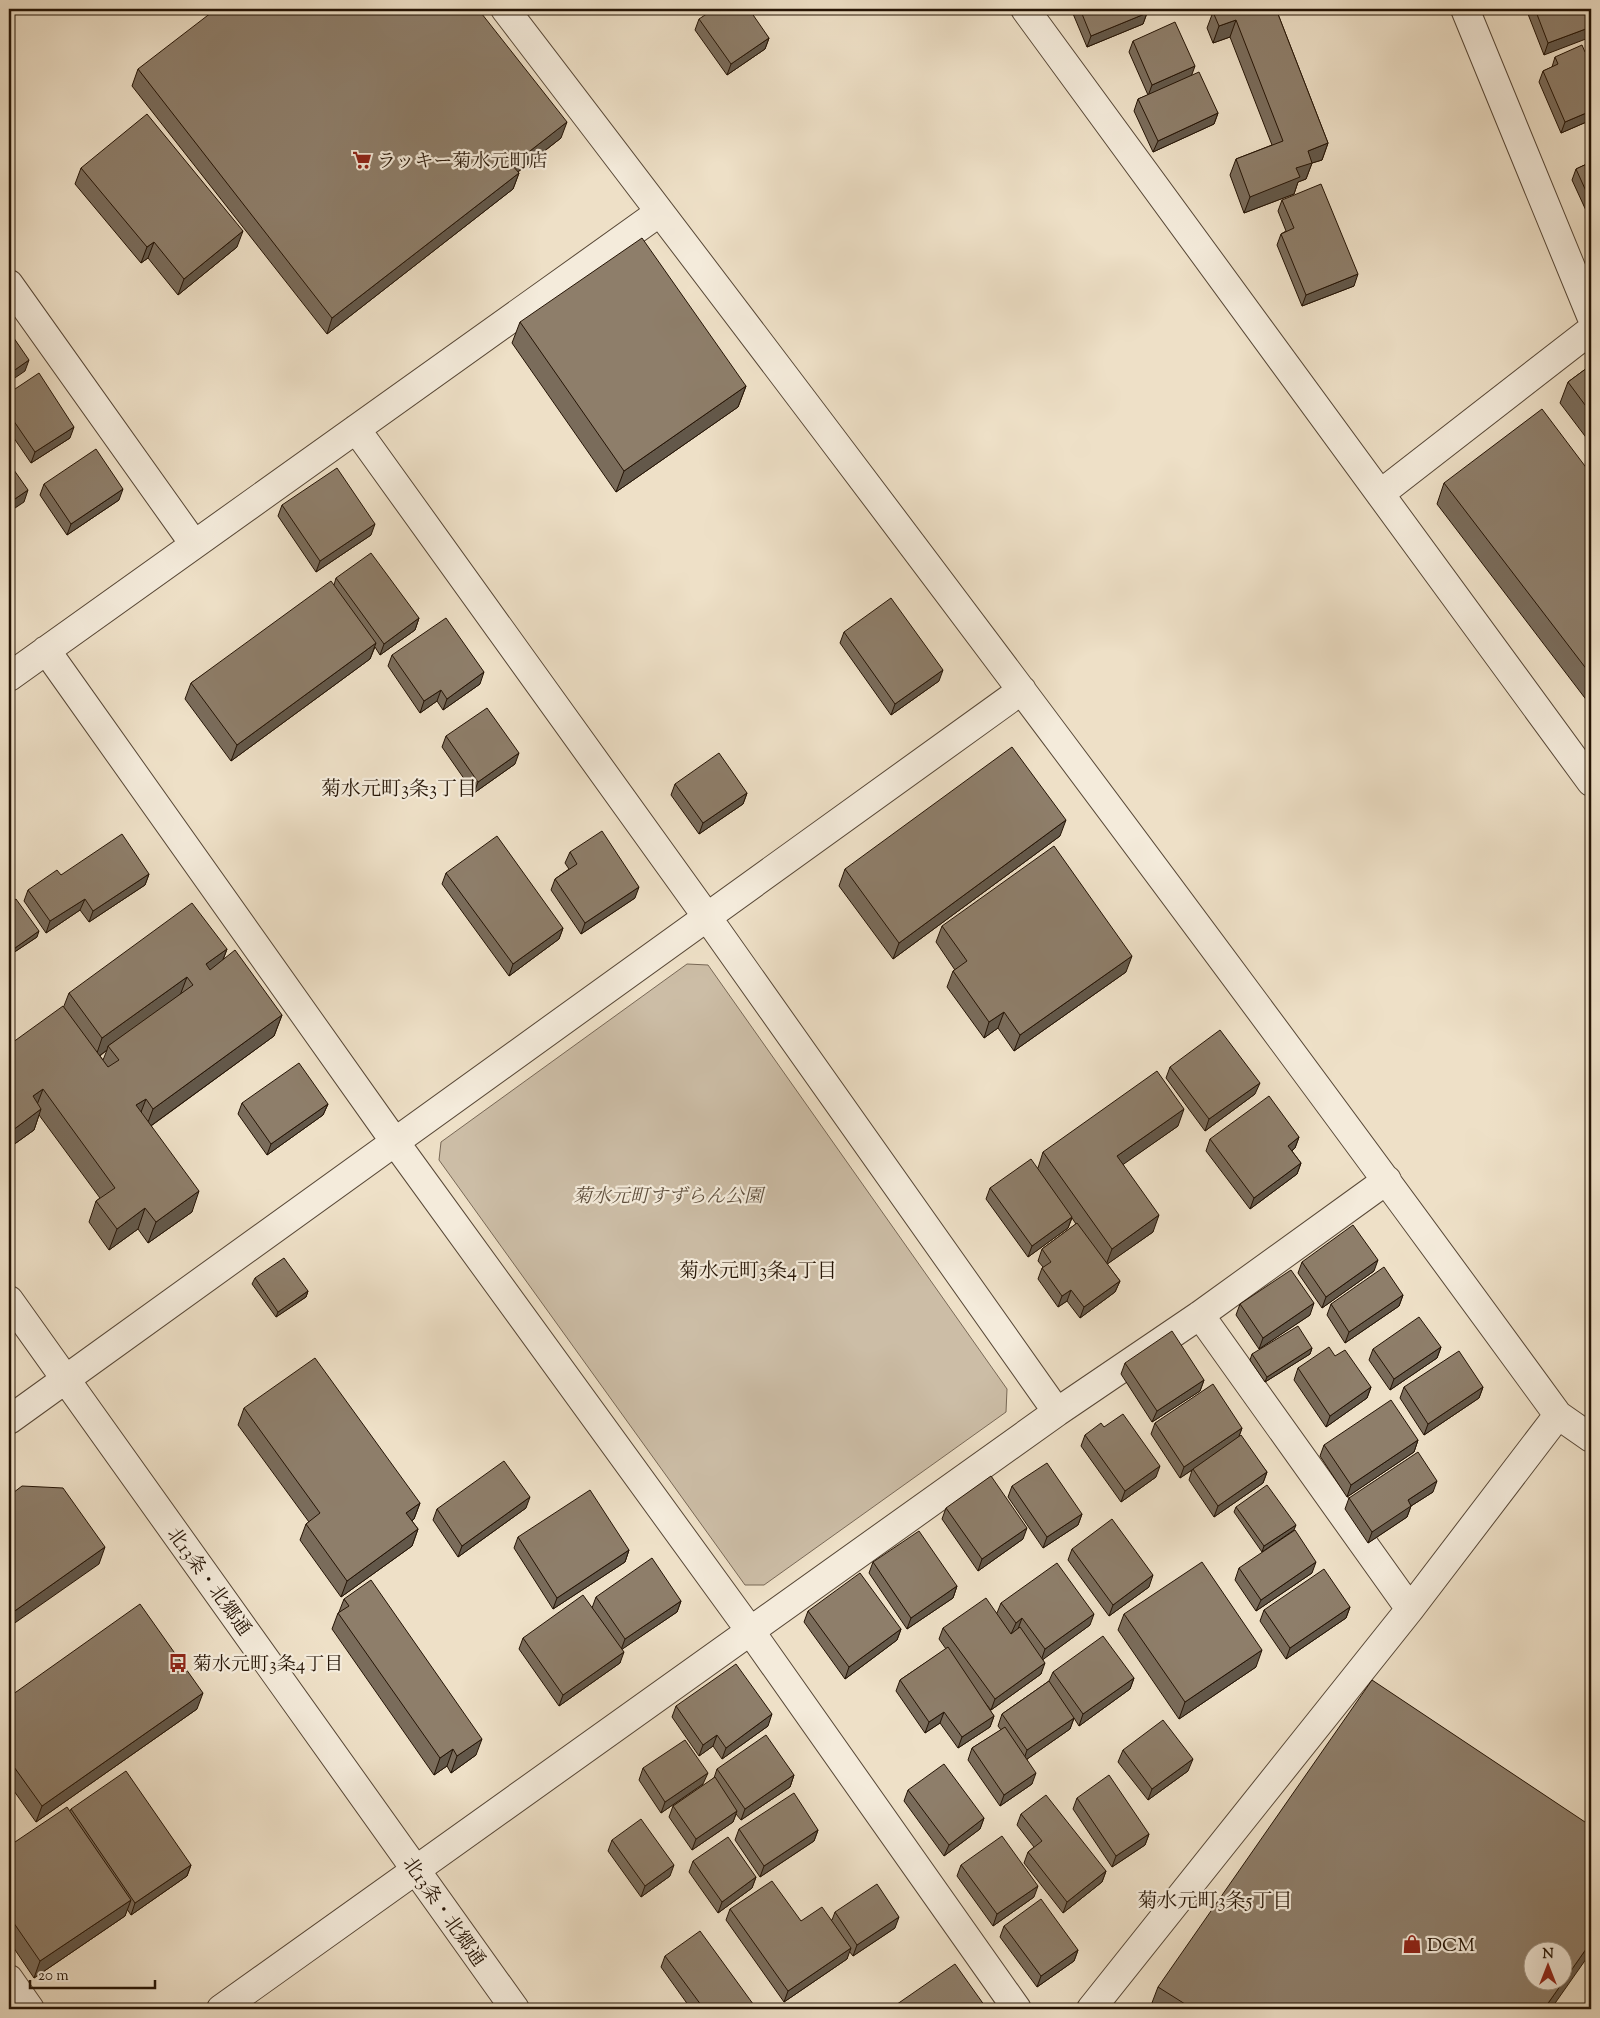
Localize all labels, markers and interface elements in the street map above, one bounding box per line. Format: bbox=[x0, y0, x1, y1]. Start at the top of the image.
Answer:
supermarket icon: ラッキー菊水元町店 bbox=[351, 149, 373, 171]
place label: ラッキー菊水元町店 bbox=[377, 149, 548, 176]
district label: 菊水元町3条3丁目 bbox=[321, 776, 477, 805]
park label: 菊水元町すずらん公園 bbox=[573, 1184, 766, 1211]
district label: 菊水元町3条4丁目 bbox=[679, 1258, 837, 1287]
street label: 北13条・北郷通 bbox=[159, 1523, 257, 1642]
bus stop icon: 菊水元町3条4丁目 bbox=[167, 1652, 189, 1674]
place label: 菊水元町3条4丁目 bbox=[193, 1652, 343, 1679]
street label: 北13条・北郷通 bbox=[395, 1852, 491, 1973]
district label: 菊水元町3条5丁目 bbox=[1138, 1888, 1292, 1917]
shop icon: DCM bbox=[1401, 1933, 1423, 1955]
place label: DCM bbox=[1427, 1933, 1475, 1960]
north arrow bbox=[1522, 1940, 1572, 1990]
text: N bbox=[1542, 1945, 1554, 1965]
scale bar bbox=[30, 1958, 155, 1990]
text: 20 m bbox=[38, 1966, 69, 1987]

